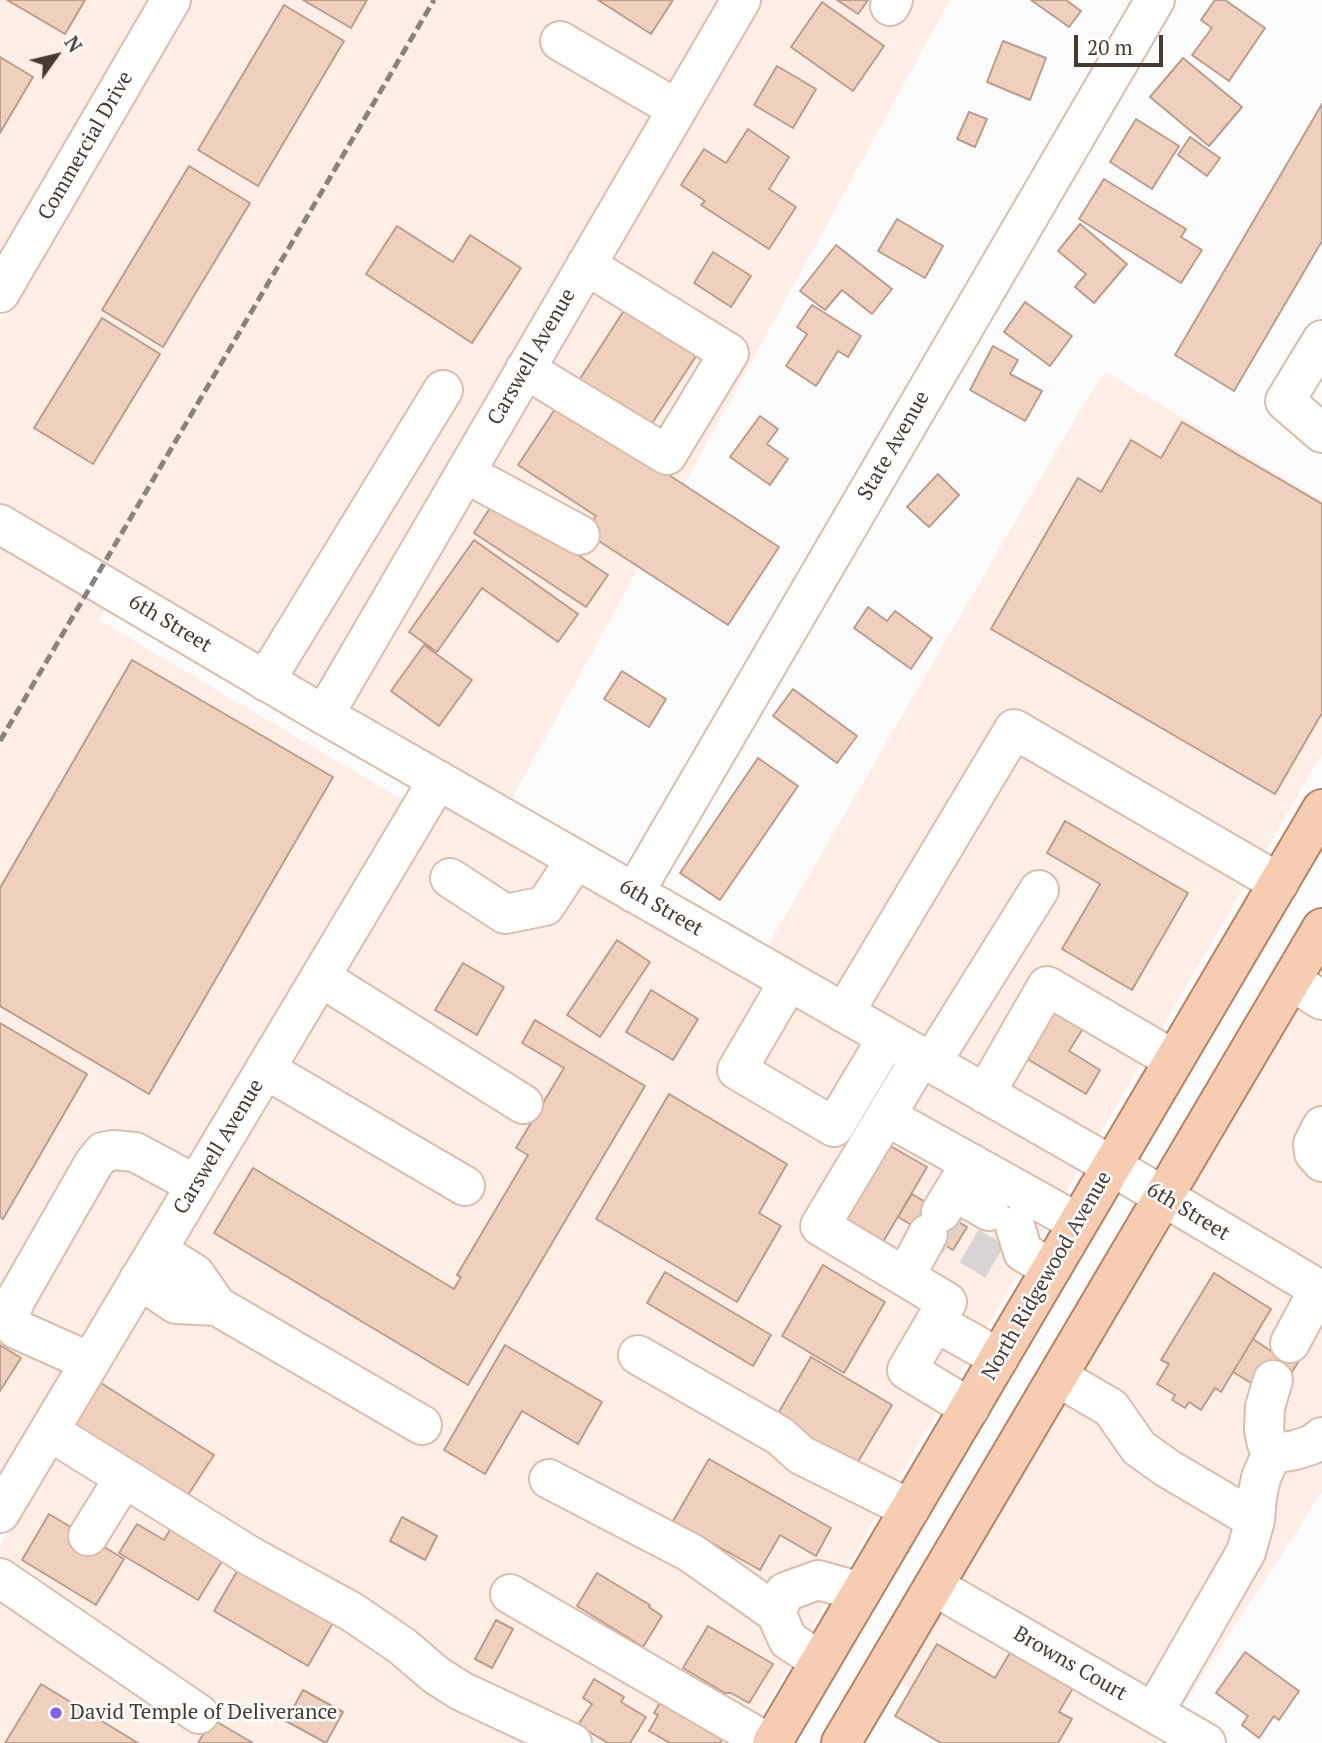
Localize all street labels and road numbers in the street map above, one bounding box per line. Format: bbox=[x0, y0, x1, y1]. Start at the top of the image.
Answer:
street label: Commercial Drive bbox=[33, 67, 139, 225]
street label: Carswell Avenue bbox=[483, 284, 581, 430]
street label: State Avenue bbox=[853, 387, 935, 505]
street label: 6th Street bbox=[124, 589, 216, 659]
street label: 6th Street bbox=[615, 874, 707, 942]
street label: Carswell Avenue bbox=[169, 1075, 269, 1219]
street label: North Ridgewood Avenue bbox=[977, 1167, 1117, 1385]
street label: 6th Street bbox=[1142, 1177, 1234, 1247]
street label: Browns Court bbox=[1009, 1621, 1131, 1707]

